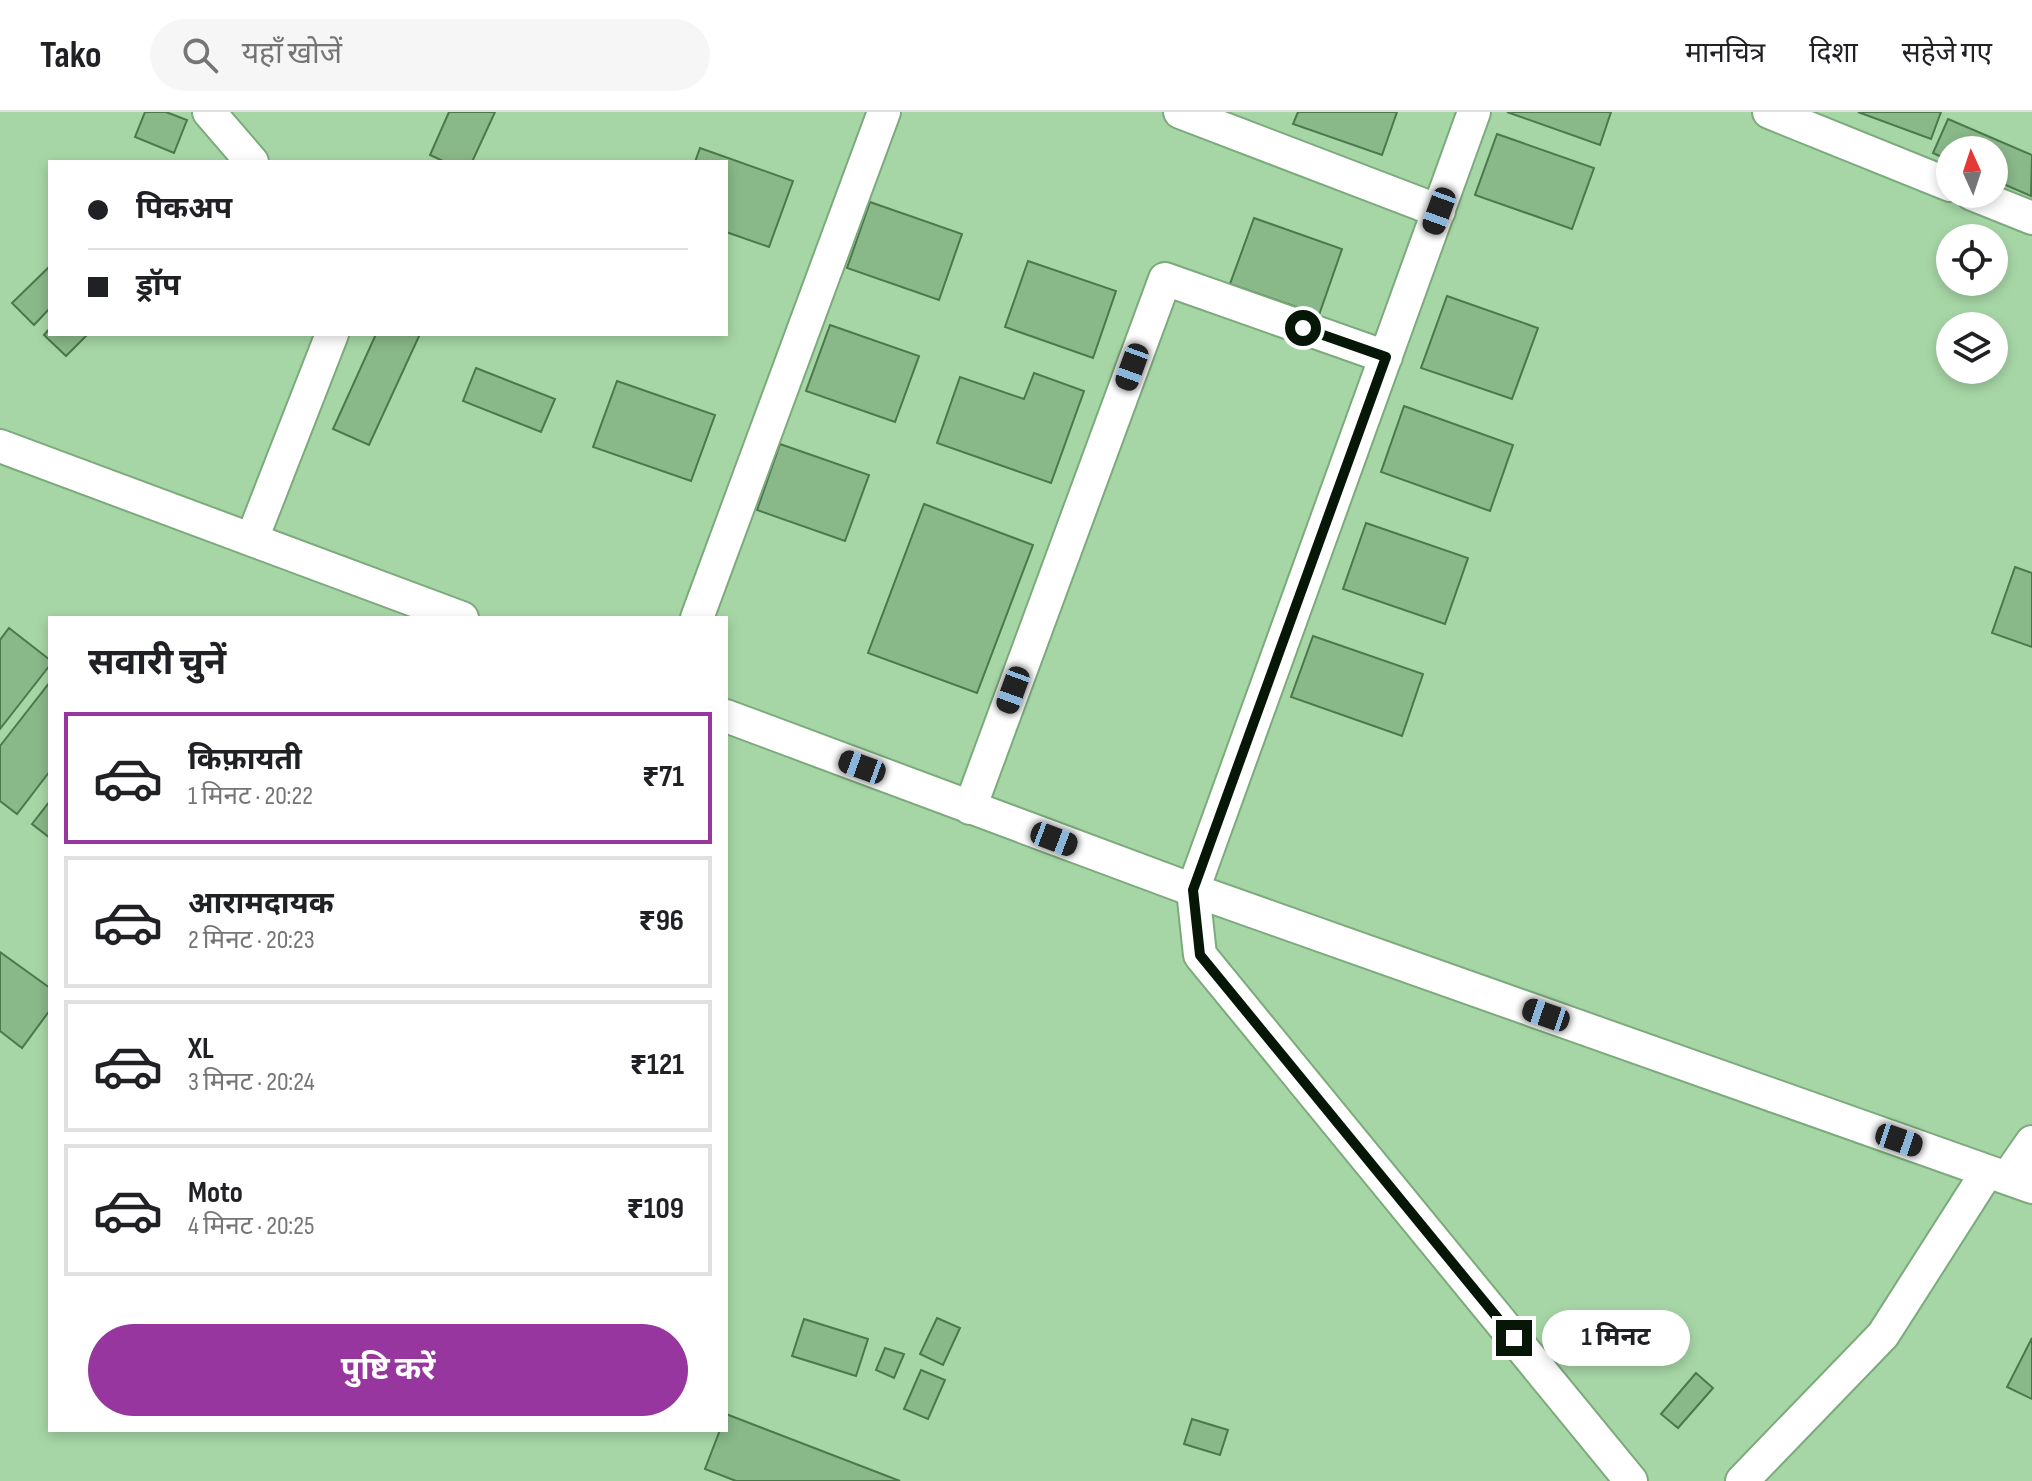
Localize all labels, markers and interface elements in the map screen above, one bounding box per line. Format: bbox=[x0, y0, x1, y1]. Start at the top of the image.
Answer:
search box bbox=[150, 19, 710, 91]
text: Tako bbox=[40, 33, 102, 78]
icon: search bbox=[178, 33, 222, 77]
text: यहाँ खोजें bbox=[242, 36, 342, 72]
text: मानचित्र bbox=[1685, 37, 1765, 70]
text: दिशा bbox=[1809, 37, 1858, 70]
text: सहेजे गए bbox=[1902, 37, 1992, 70]
north arrow bbox=[1936, 136, 2008, 208]
map controls bbox=[1936, 136, 2008, 384]
car bbox=[1420, 184, 1458, 238]
text: पिकअप bbox=[136, 191, 232, 227]
button: locate bbox=[1936, 224, 2008, 296]
text: ड्रॉप bbox=[136, 268, 180, 304]
route start bbox=[1285, 310, 1321, 346]
button: layers bbox=[1936, 312, 2008, 384]
car bbox=[1113, 340, 1151, 394]
text: सवारी चुनें bbox=[88, 642, 226, 685]
car bbox=[994, 663, 1032, 717]
icon: car bbox=[92, 742, 164, 814]
text: किफ़ायती bbox=[188, 742, 302, 778]
car bbox=[835, 748, 889, 786]
text: ₹71 bbox=[642, 759, 684, 795]
text: 1 मिनट · 20:22 bbox=[188, 781, 313, 812]
car bbox=[1027, 819, 1081, 859]
icon: car bbox=[92, 886, 164, 958]
text: आरामदायक bbox=[188, 886, 334, 922]
text: ₹96 bbox=[638, 903, 684, 939]
text: 2 मिनट · 20:23 bbox=[188, 925, 315, 956]
car bbox=[1519, 996, 1573, 1034]
icon: car bbox=[92, 1030, 164, 1102]
text: XL bbox=[188, 1031, 214, 1067]
text: ₹121 bbox=[630, 1047, 684, 1083]
text: 3 मिनट · 20:24 bbox=[188, 1067, 315, 1098]
car bbox=[1872, 1121, 1926, 1159]
icon: car bbox=[92, 1174, 164, 1246]
text: Moto bbox=[188, 1175, 243, 1211]
text: ₹109 bbox=[627, 1191, 684, 1227]
text: 4 मिनट · 20:25 bbox=[188, 1211, 314, 1242]
callout: 1 मिनट bbox=[1542, 1310, 1690, 1366]
route end bbox=[1496, 1320, 1532, 1356]
text: 1 मिनट bbox=[1582, 1322, 1650, 1353]
button: पुष्टि करें bbox=[88, 1324, 688, 1416]

